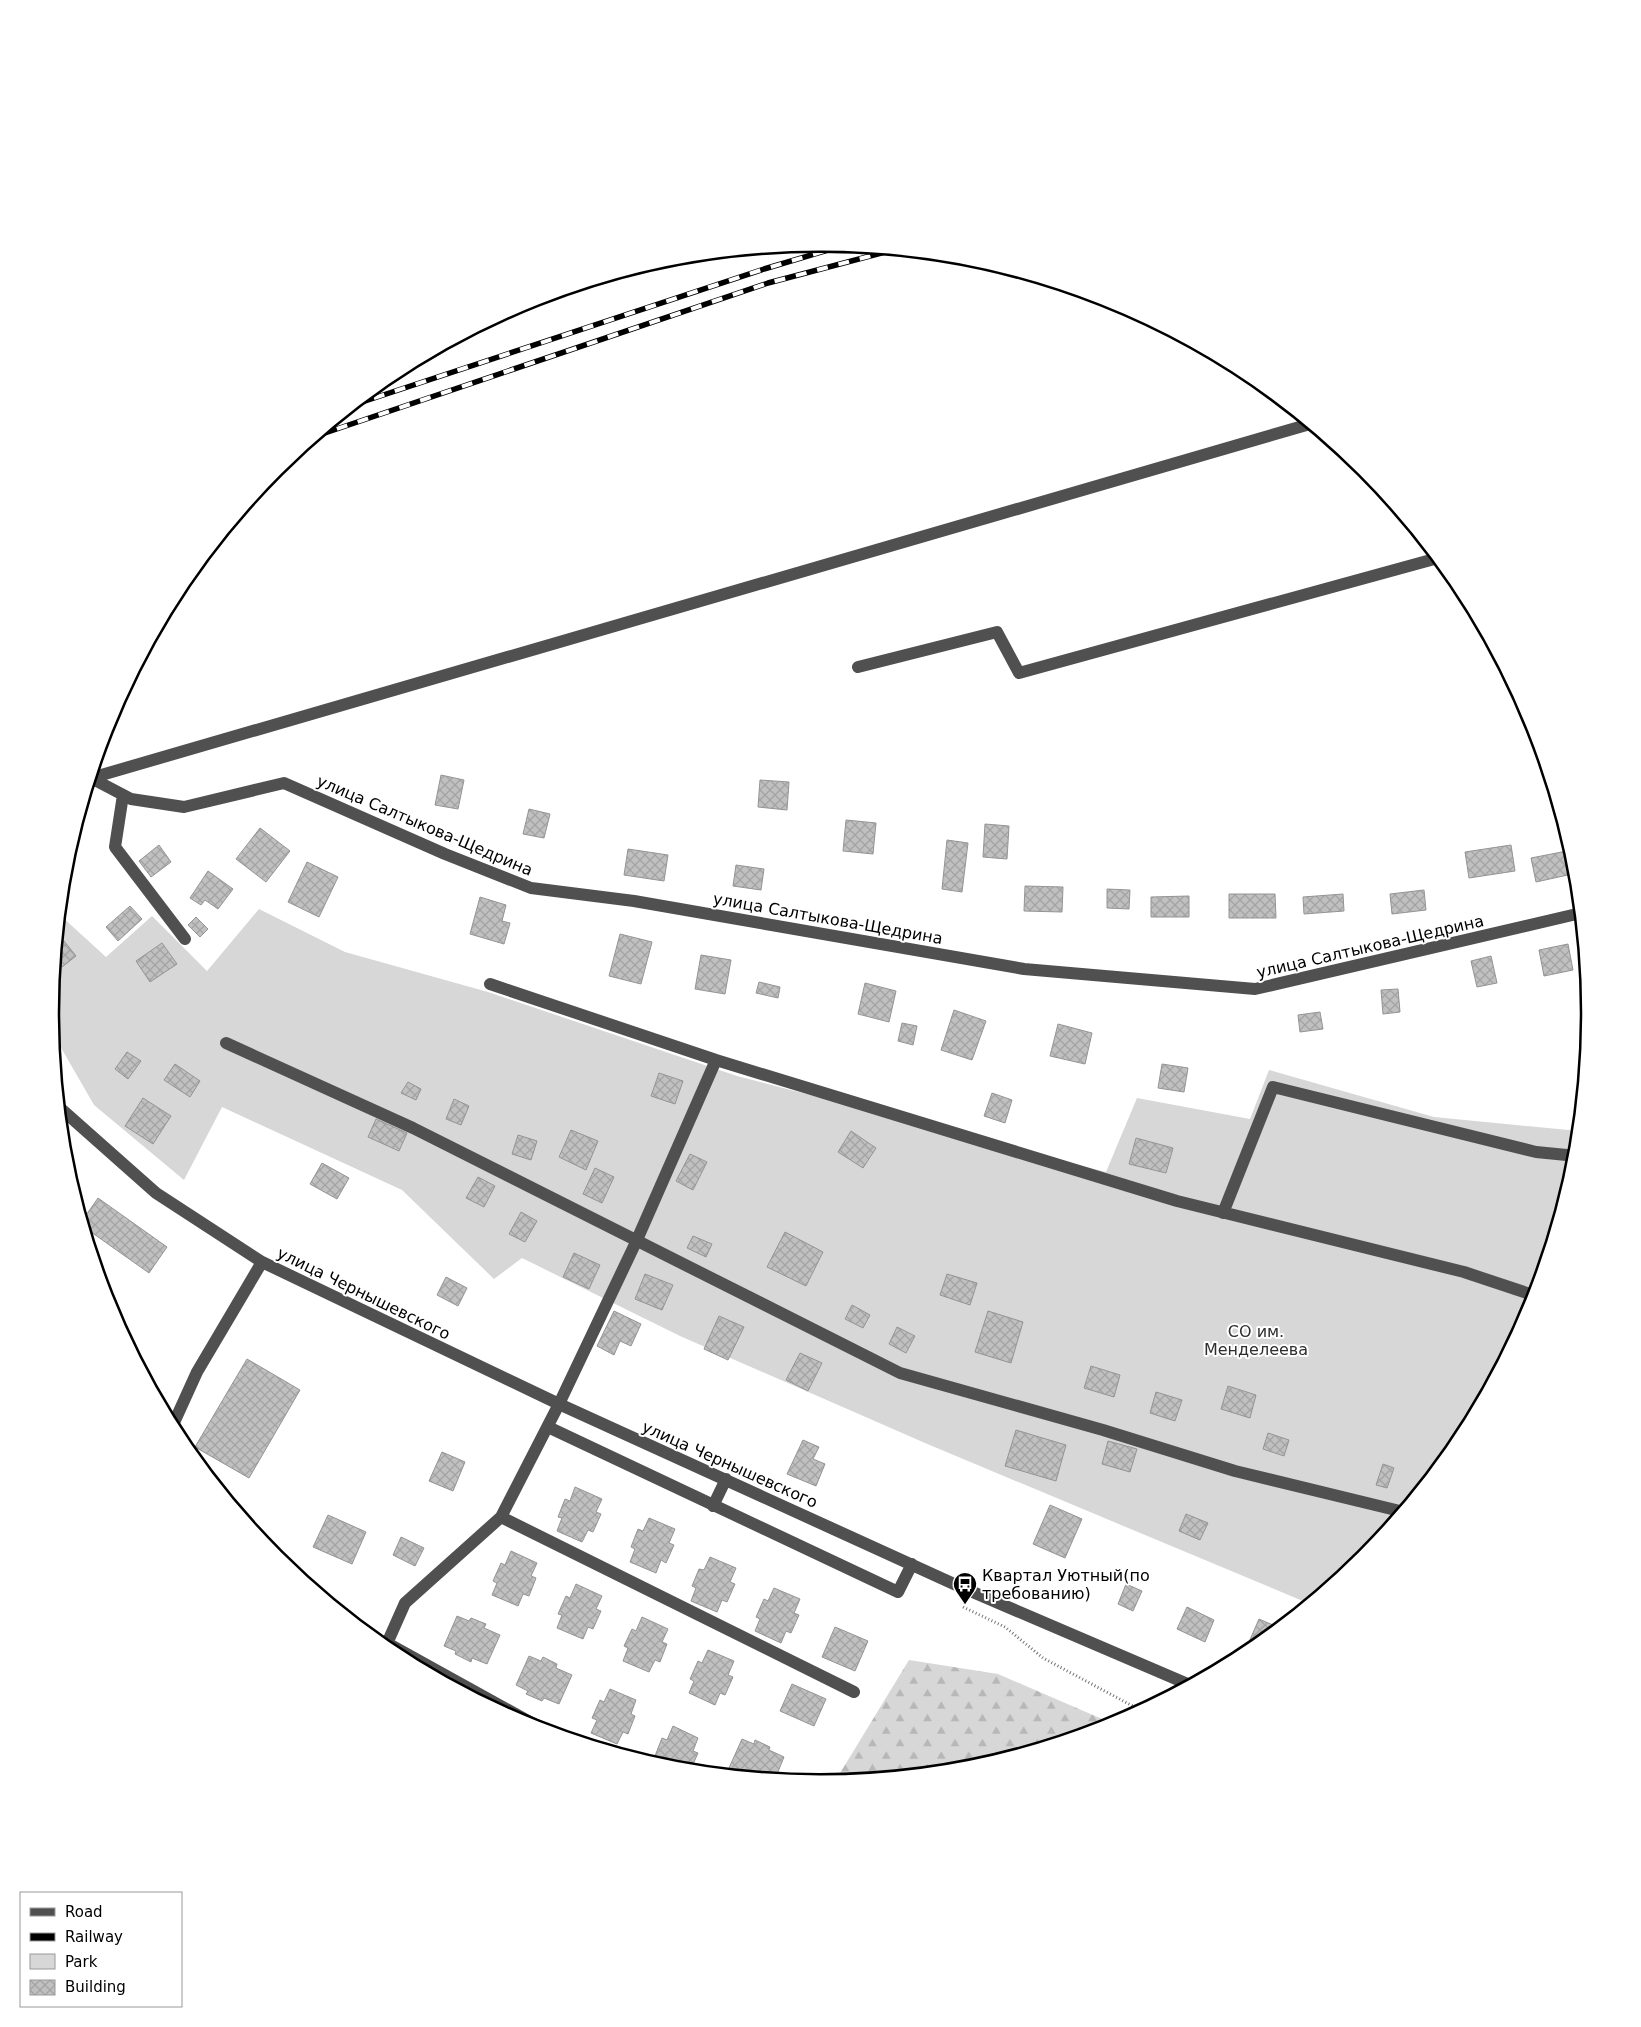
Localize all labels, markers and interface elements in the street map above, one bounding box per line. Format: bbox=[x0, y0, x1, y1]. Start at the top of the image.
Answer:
street label: улица Салтыкова-Щедрина bbox=[314, 771, 536, 880]
street label: улица Салтыкова-Щедрина bbox=[712, 889, 944, 948]
street label: улица Салтыкова-Щедрина bbox=[1255, 911, 1486, 982]
street label: улица Чернышевского bbox=[274, 1243, 453, 1344]
park label: СО им. Менделеева bbox=[1204, 1322, 1308, 1359]
street label: улица Чернышевского bbox=[639, 1417, 821, 1512]
place label: Квартал Уютный(по требованию) bbox=[982, 1566, 1150, 1603]
bus stop icon: Квартал Уютный(по требованию) bbox=[952, 1571, 978, 1605]
legend bbox=[20, 1892, 182, 2007]
text: Road bbox=[65, 1903, 103, 1921]
text: Railway bbox=[65, 1928, 123, 1946]
text: Park bbox=[65, 1953, 98, 1971]
text: Building bbox=[65, 1978, 126, 1996]

